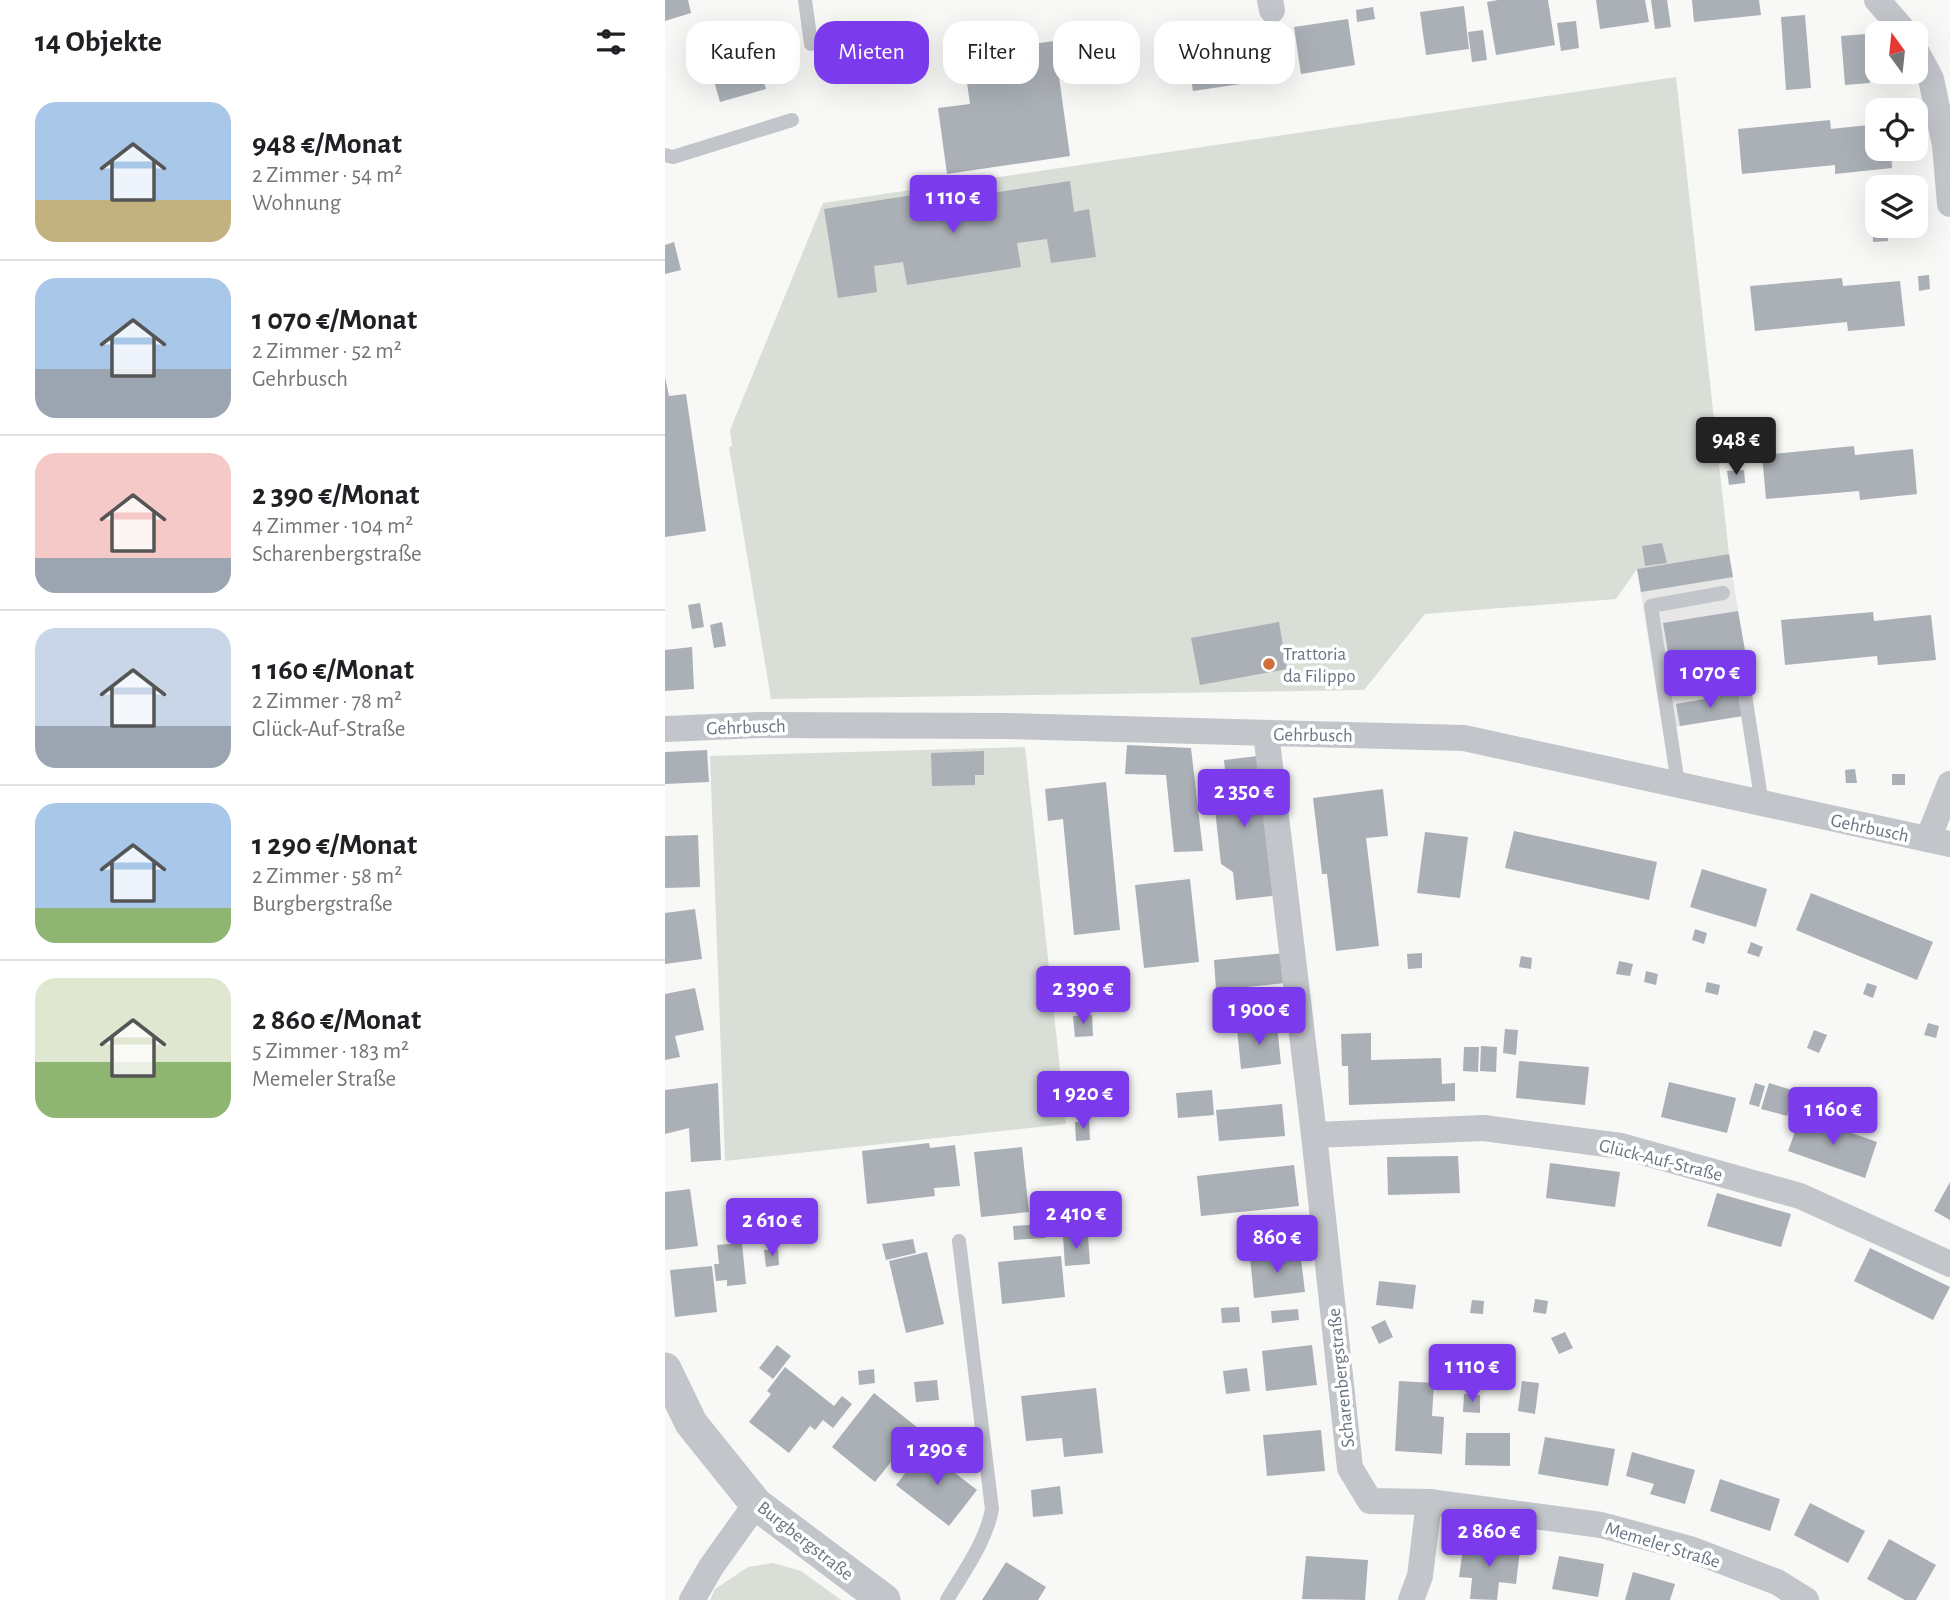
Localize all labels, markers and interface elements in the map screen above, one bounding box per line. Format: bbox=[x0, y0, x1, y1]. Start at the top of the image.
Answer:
chip: Kaufen bbox=[686, 21, 800, 84]
chip: Mieten bbox=[814, 21, 929, 84]
chip: Filter bbox=[943, 21, 1039, 84]
chip: Neu bbox=[1053, 21, 1140, 84]
chip: Wohnung bbox=[1154, 21, 1295, 84]
north arrow bbox=[1865, 21, 1929, 84]
map controls bbox=[1865, 21, 1928, 238]
icon: filters bbox=[592, 23, 630, 61]
text: 14 Objekte bbox=[35, 27, 162, 57]
button: locate bbox=[1865, 98, 1928, 161]
text: 948 €/Monat bbox=[252, 129, 402, 159]
icon: home bbox=[91, 130, 175, 214]
text: 2 Zimmer · 54 m² bbox=[252, 164, 402, 187]
button: layers bbox=[1865, 175, 1928, 238]
pin: 1 110 € bbox=[888, 176, 1018, 235]
text: 1 110 € bbox=[926, 186, 980, 209]
text: Wohnung bbox=[252, 192, 341, 215]
text: 1 070 €/Monat bbox=[252, 305, 417, 335]
icon: home bbox=[91, 306, 175, 390]
text: 2 Zimmer · 52 m² bbox=[252, 340, 402, 363]
text: Gehrbusch bbox=[252, 368, 348, 391]
pin: 948 € bbox=[1687, 418, 1785, 477]
text: 948 € bbox=[1712, 428, 1760, 451]
text: 2 390 €/Monat bbox=[252, 480, 419, 510]
icon: home bbox=[91, 481, 175, 565]
text: 4 Zimmer · 104 m² bbox=[252, 515, 413, 538]
text: Scharenbergstraße bbox=[252, 543, 422, 566]
place label: Trattoria da Filippo bbox=[1283, 645, 1356, 686]
pin: 1 070 € bbox=[1645, 650, 1775, 710]
text: 1 160 €/Monat bbox=[252, 655, 414, 685]
icon: home bbox=[91, 656, 175, 740]
marker: Trattoria da Filippo bbox=[1261, 656, 1277, 672]
text: 1 070 € bbox=[1680, 661, 1740, 684]
text: 2 Zimmer · 78 m² bbox=[252, 690, 402, 713]
street label: Gehrbusch bbox=[706, 717, 786, 738]
text: Glück-Auf-Straße bbox=[252, 718, 405, 741]
street label: Gehrbusch bbox=[1273, 725, 1353, 746]
pin: 2 350 € bbox=[1179, 770, 1309, 829]
text: 2 350 € bbox=[1214, 780, 1274, 803]
street label: Gehrbusch bbox=[1829, 811, 1910, 846]
text: 1 290 €/Monat bbox=[252, 830, 417, 860]
icon: home bbox=[91, 831, 175, 915]
text: 2 Zimmer · 58 m² bbox=[252, 865, 402, 888]
text: Burgbergstraße bbox=[252, 893, 393, 916]
pin: 2 390 € bbox=[1018, 967, 1148, 1026]
text: 2 390 € bbox=[1052, 977, 1114, 1000]
pin: 1 900 € bbox=[1194, 988, 1324, 1047]
text: 1 900 € bbox=[1228, 998, 1290, 1021]
text: 2 860 €/Monat bbox=[252, 1005, 421, 1035]
icon: home bbox=[91, 1006, 175, 1090]
text: 5 Zimmer · 183 m² bbox=[252, 1040, 409, 1063]
text: Memeler Straße bbox=[252, 1068, 396, 1091]
pin: 1 920 € bbox=[1018, 1072, 1148, 1131]
text: 1 920 € bbox=[1053, 1082, 1113, 1105]
pin: 1 160 € bbox=[1768, 1088, 1898, 1147]
text: 1 160 € bbox=[1804, 1098, 1862, 1121]
street label: Glück-Auf-Straße bbox=[1597, 1136, 1724, 1185]
pin: 2 410 € bbox=[1011, 1192, 1141, 1251]
pin: 2 610 € bbox=[707, 1198, 837, 1258]
text: 2 410 € bbox=[1046, 1202, 1106, 1225]
text: 2 610 € bbox=[742, 1209, 802, 1232]
pin: 860 € bbox=[1228, 1216, 1326, 1275]
text: 860 € bbox=[1253, 1226, 1301, 1249]
street label: Scharenbergstraße bbox=[1325, 1307, 1358, 1448]
pin: 1 110 € bbox=[1407, 1344, 1537, 1404]
text: 1 110 € bbox=[1445, 1355, 1499, 1378]
pin: 1 290 € bbox=[872, 1428, 1002, 1487]
text: 1 290 € bbox=[907, 1438, 967, 1461]
street label: Burgbergstraße bbox=[753, 1498, 857, 1584]
pin: 2 860 € bbox=[1424, 1510, 1554, 1569]
street label: Memeler Straße bbox=[1603, 1519, 1722, 1572]
text: 2 860 € bbox=[1458, 1520, 1520, 1543]

